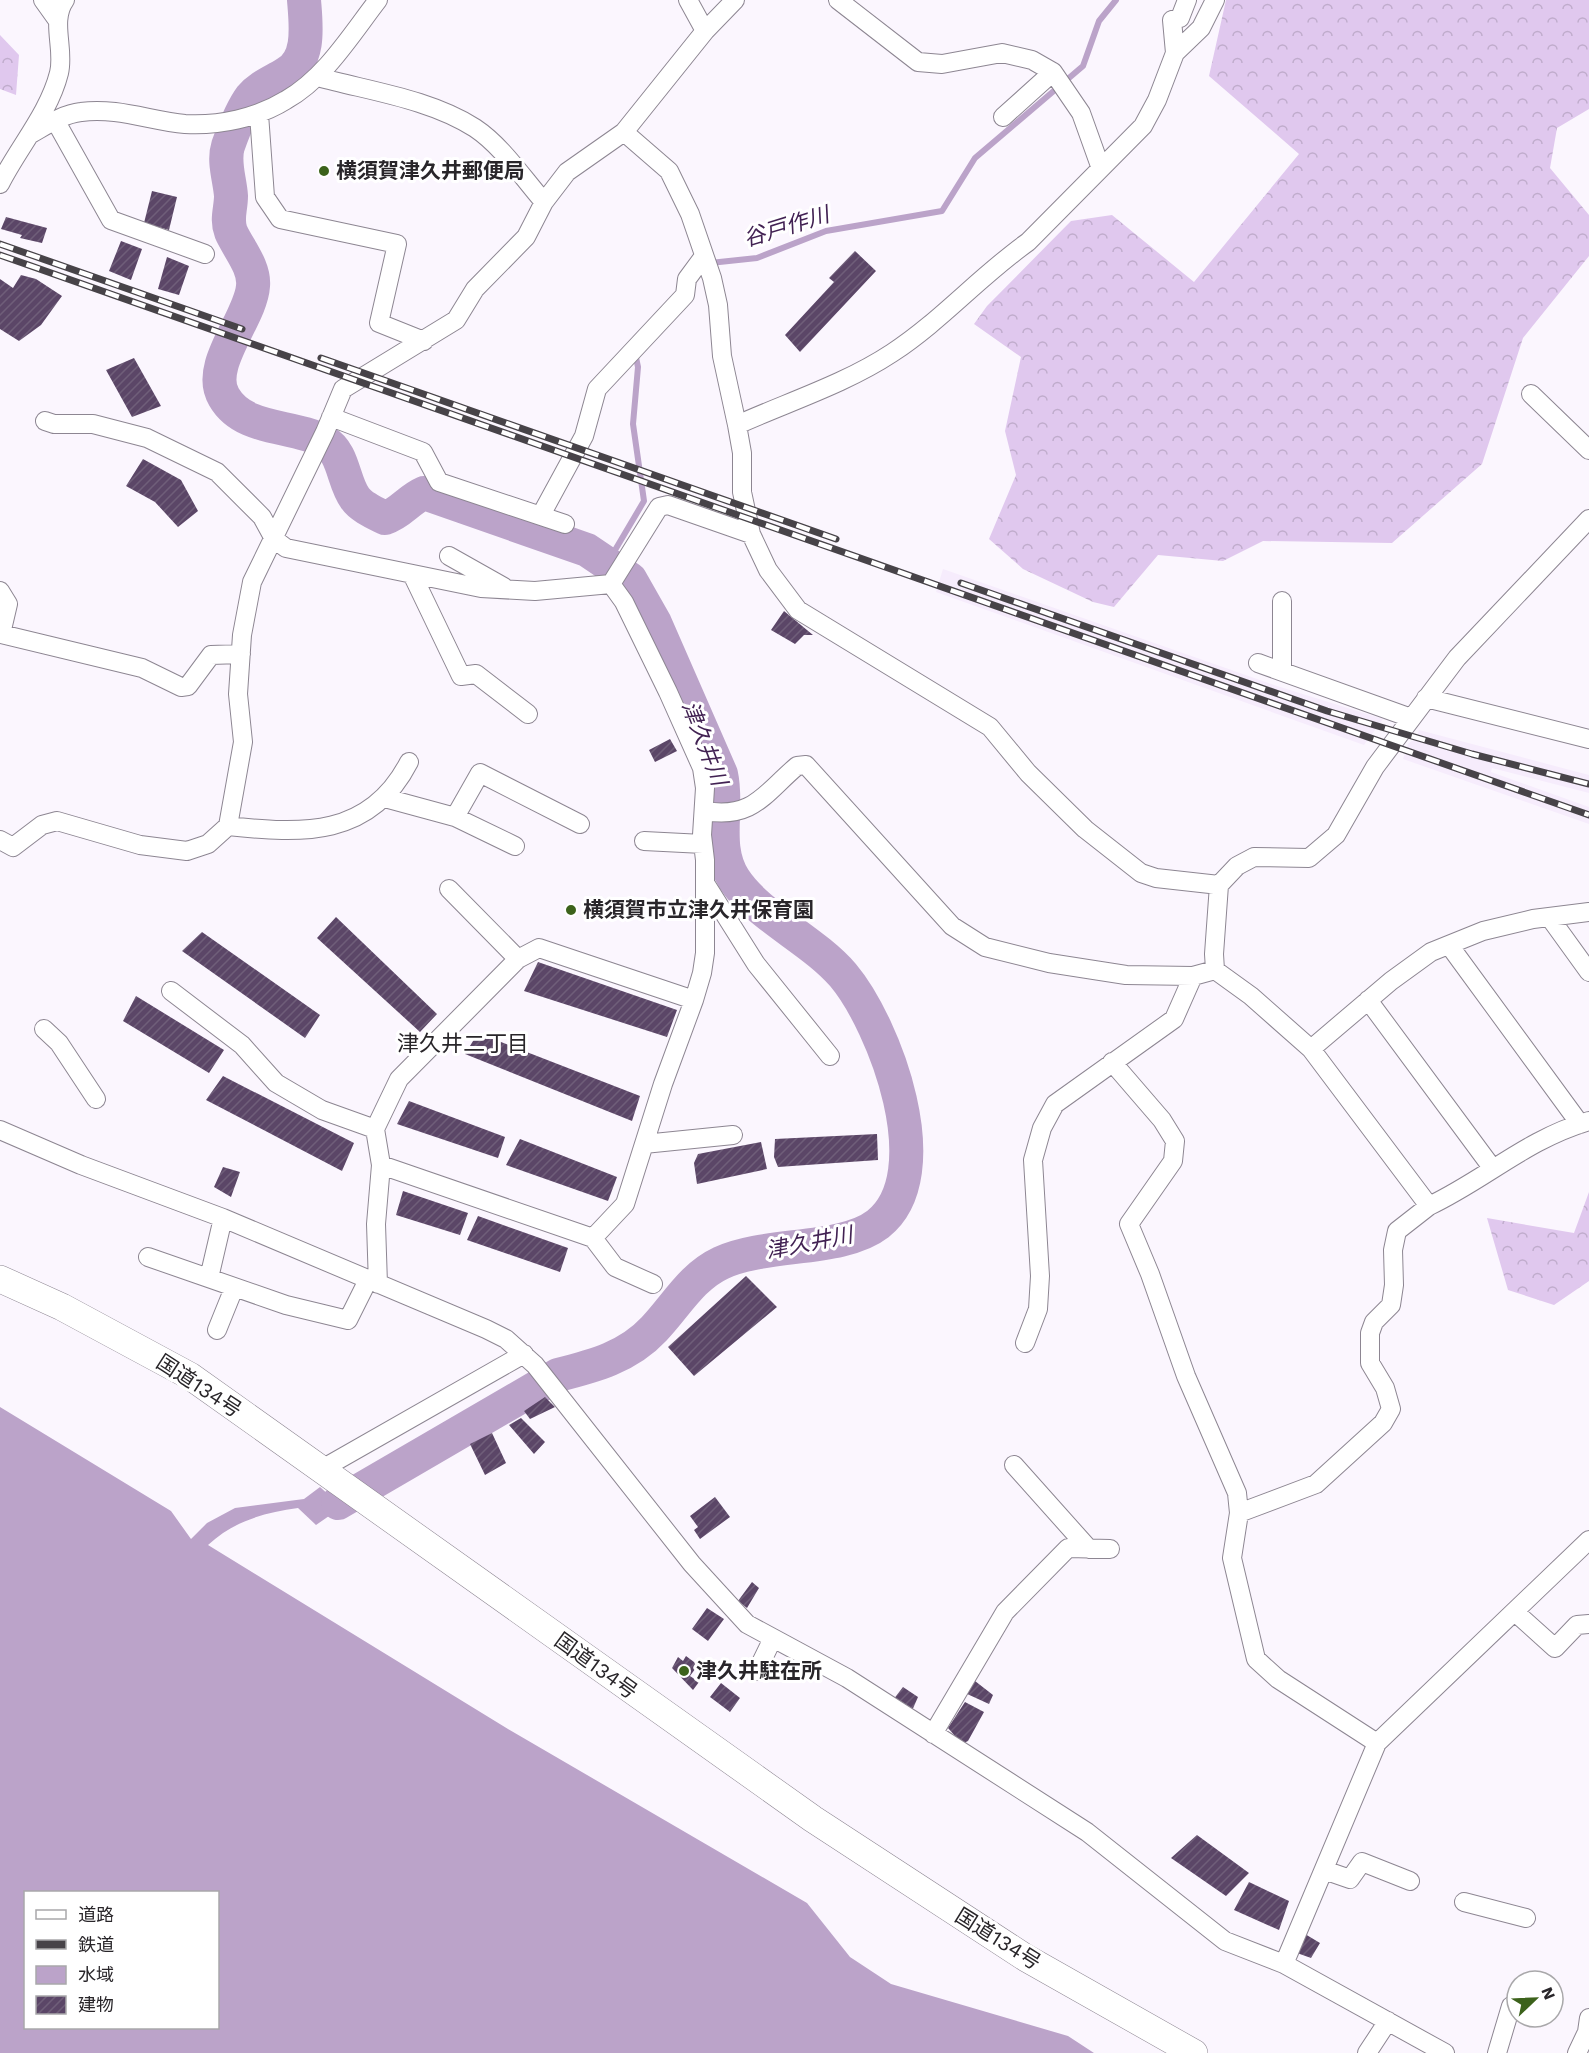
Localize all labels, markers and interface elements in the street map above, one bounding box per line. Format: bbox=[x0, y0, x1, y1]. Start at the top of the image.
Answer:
place label: 横須賀津久井郵便局 bbox=[336, 158, 525, 183]
marker: 横須賀津久井郵便局 bbox=[317, 164, 331, 178]
water label: 谷戸作川 bbox=[740, 201, 834, 251]
water label: 津久井川 bbox=[677, 698, 733, 791]
place label: 横須賀市立津久井保育園 bbox=[583, 897, 814, 922]
marker: 横須賀市立津久井保育園 bbox=[564, 903, 578, 917]
district label: 津久井二丁目 bbox=[397, 1031, 529, 1056]
water label: 津久井川 bbox=[764, 1221, 857, 1263]
street label: 国道134号 bbox=[152, 1349, 246, 1422]
street label: 国道134号 bbox=[550, 1627, 643, 1704]
place label: 津久井駐在所 bbox=[696, 1658, 822, 1683]
marker: 津久井駐在所 bbox=[677, 1664, 691, 1678]
legend bbox=[24, 1891, 219, 2029]
street label: 国道134号 bbox=[951, 1902, 1046, 1975]
text: 道路 bbox=[78, 1904, 114, 1925]
text: 鉄道 bbox=[78, 1934, 114, 1955]
text: 水域 bbox=[78, 1964, 114, 1985]
north arrow bbox=[1505, 1969, 1565, 2029]
text: N bbox=[1537, 1984, 1559, 2003]
text: 建物 bbox=[78, 1994, 114, 2015]

